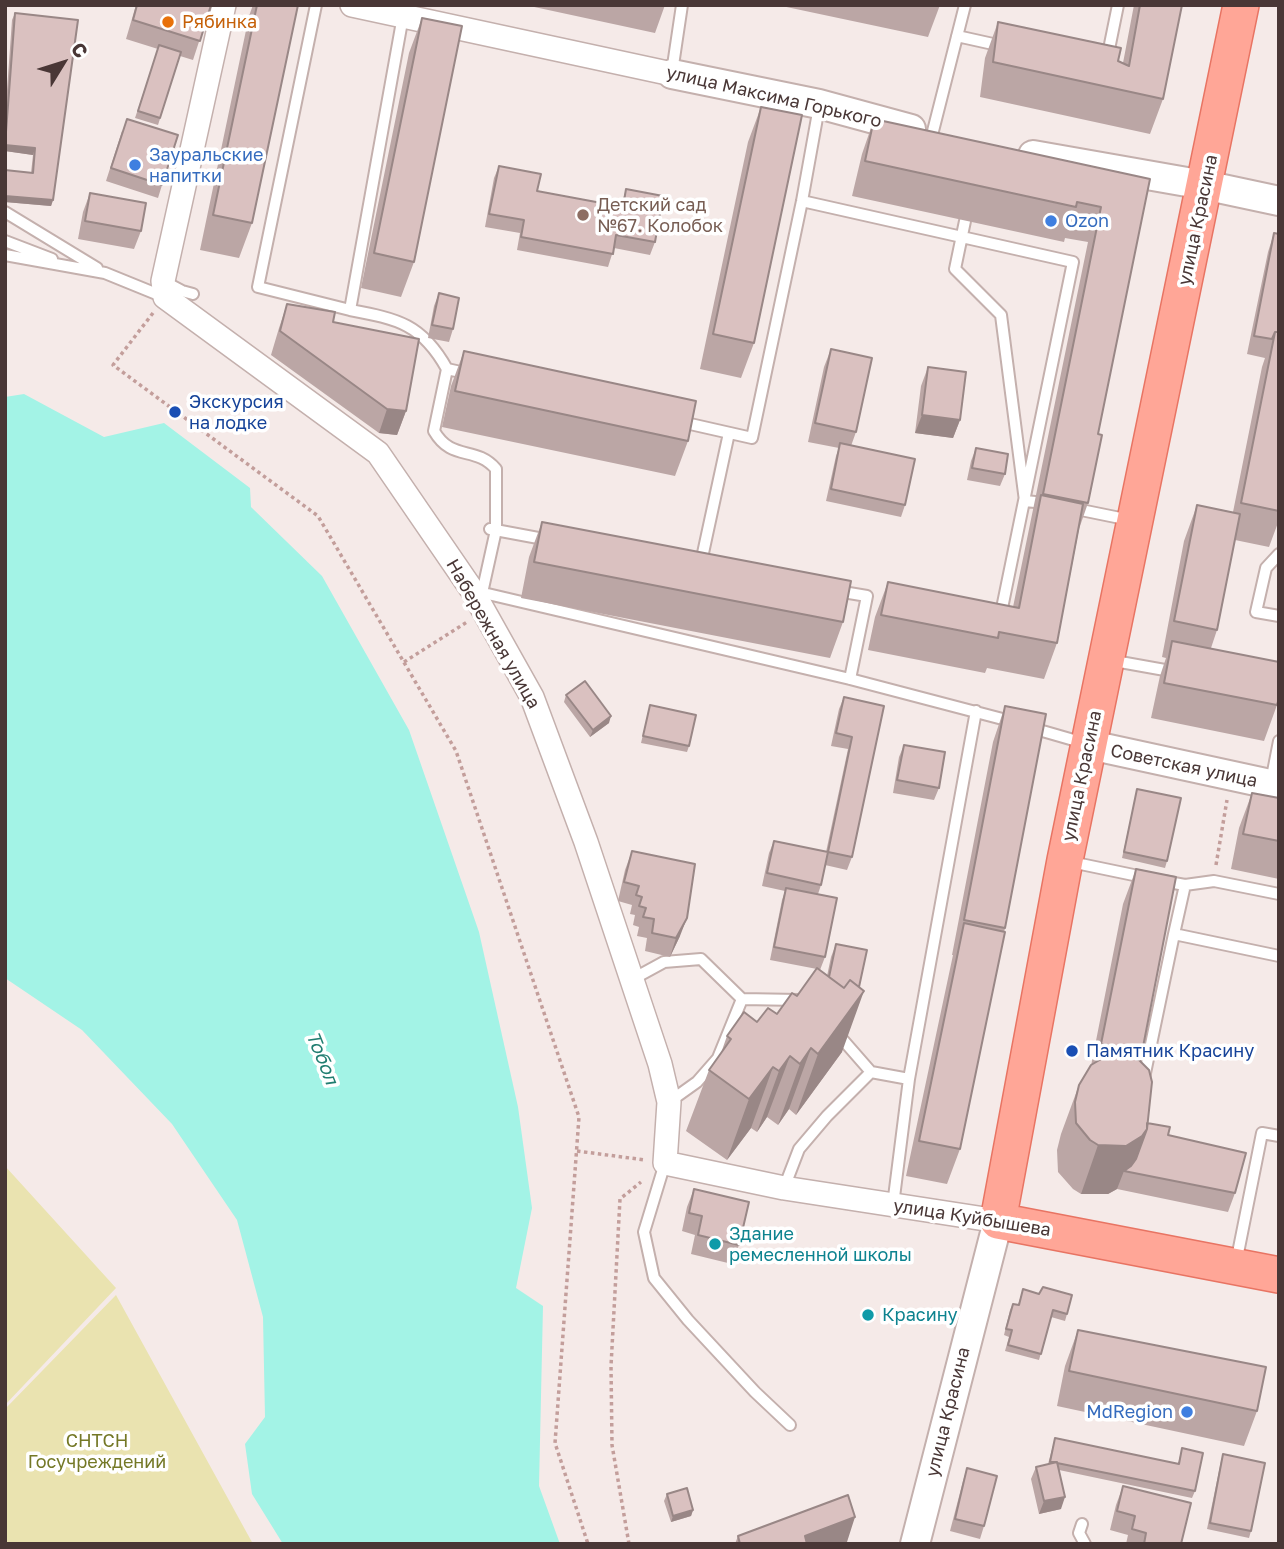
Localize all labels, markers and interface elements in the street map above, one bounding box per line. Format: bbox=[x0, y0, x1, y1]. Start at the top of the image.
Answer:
place label: Рябинка bbox=[182, 11, 257, 33]
marker: Рябинка bbox=[160, 14, 176, 30]
north arrow bbox=[28, 28, 98, 98]
text: С bbox=[67, 37, 93, 62]
street label: улица Максима Горького bbox=[664, 62, 884, 132]
place label: Зауральские напитки bbox=[149, 144, 263, 186]
street label: улица Красина bbox=[1174, 153, 1222, 287]
marker: Зауральские напитки bbox=[127, 157, 143, 173]
place label: Детский сад №67. Колобок bbox=[597, 194, 723, 236]
marker: Детский сад №67. Колобок bbox=[575, 207, 591, 223]
place label: Ozon bbox=[1065, 210, 1109, 232]
marker: Ozon bbox=[1043, 213, 1059, 229]
place label: Экскурсия на лодке bbox=[189, 391, 284, 434]
marker: Экскурсия на лодке bbox=[167, 404, 183, 420]
street label: Набережная улица bbox=[441, 555, 545, 713]
street label: улица Красина bbox=[1058, 709, 1106, 843]
street label: Советская улица bbox=[1109, 740, 1259, 792]
water label: Тобол bbox=[301, 1028, 343, 1088]
place label: Памятник Красину bbox=[1086, 1040, 1254, 1062]
marker: Памятник Красину bbox=[1064, 1043, 1080, 1059]
street label: улица Куйбышева bbox=[892, 1195, 1052, 1241]
place label: Здание ремесленной школы bbox=[729, 1223, 912, 1266]
marker: Здание ремесленной школы bbox=[707, 1236, 723, 1252]
place label: Красину bbox=[882, 1304, 958, 1326]
marker: Красину bbox=[860, 1307, 876, 1323]
street label: улица Красина bbox=[921, 1345, 975, 1479]
place label: MdRegion bbox=[1086, 1401, 1173, 1423]
marker: MdRegion bbox=[1179, 1404, 1195, 1420]
park label: СНТСН Госучреждений bbox=[28, 1430, 166, 1472]

